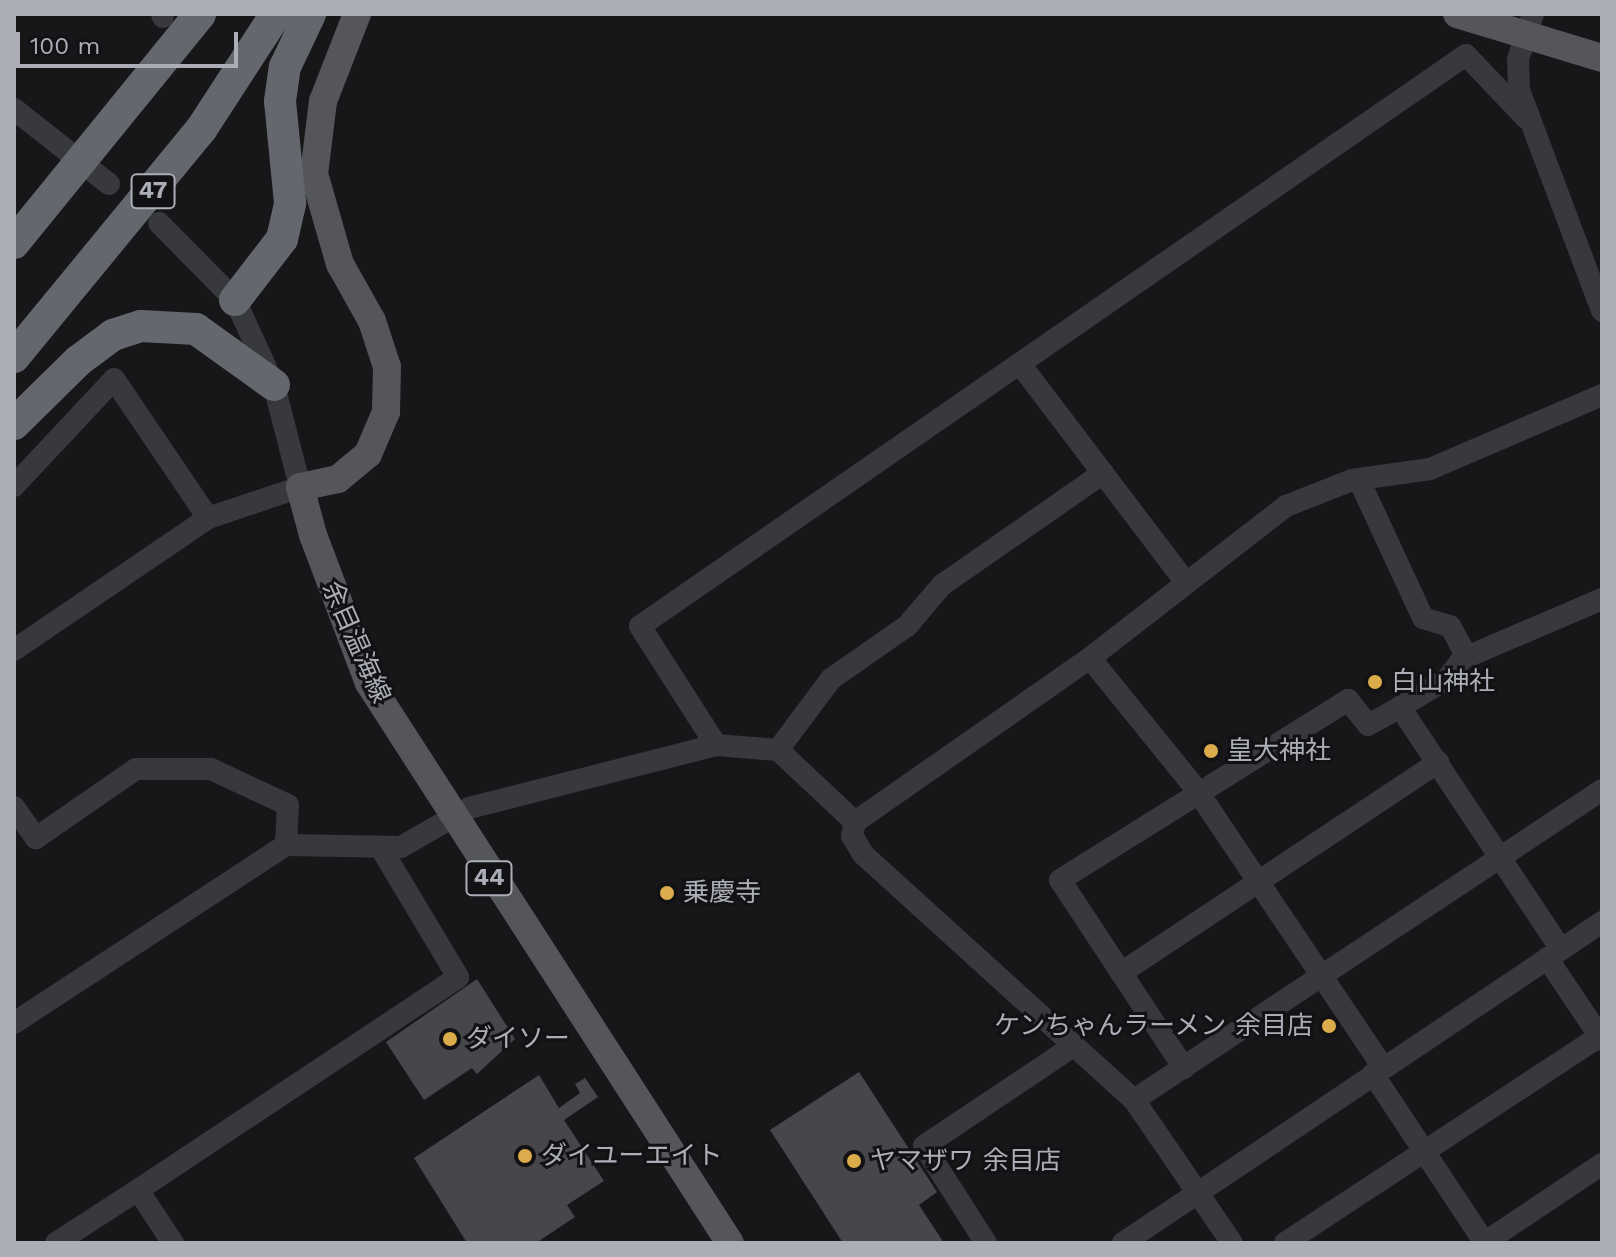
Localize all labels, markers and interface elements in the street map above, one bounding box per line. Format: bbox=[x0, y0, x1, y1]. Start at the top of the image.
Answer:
scale bar bbox=[20, 16, 242, 66]
text: 100 m bbox=[30, 32, 100, 60]
road number: 47 bbox=[129, 171, 177, 211]
street label: 余目温海線 bbox=[315, 576, 397, 708]
place label: 白山神社 bbox=[1391, 666, 1495, 698]
marker: 白山神社 bbox=[1366, 673, 1384, 691]
place label: 皇大神社 bbox=[1227, 735, 1331, 767]
marker: 皇大神社 bbox=[1202, 742, 1220, 760]
road number: 44 bbox=[465, 858, 513, 898]
place label: 乗慶寺 bbox=[683, 877, 761, 909]
marker: 乗慶寺 bbox=[658, 884, 676, 902]
place label: ケンちゃんラーメン 余目店 bbox=[992, 1010, 1313, 1042]
marker: ケンちゃんラーメン 余目店 bbox=[1320, 1017, 1338, 1035]
place label: ダイソー bbox=[466, 1023, 570, 1055]
marker: ダイソー bbox=[441, 1030, 459, 1048]
place label: ダイユーエイト bbox=[541, 1140, 723, 1172]
place label: ヤマザワ 余目店 bbox=[870, 1145, 1061, 1177]
marker: ダイユーエイト bbox=[516, 1147, 534, 1165]
marker: ヤマザワ 余目店 bbox=[845, 1152, 863, 1170]

